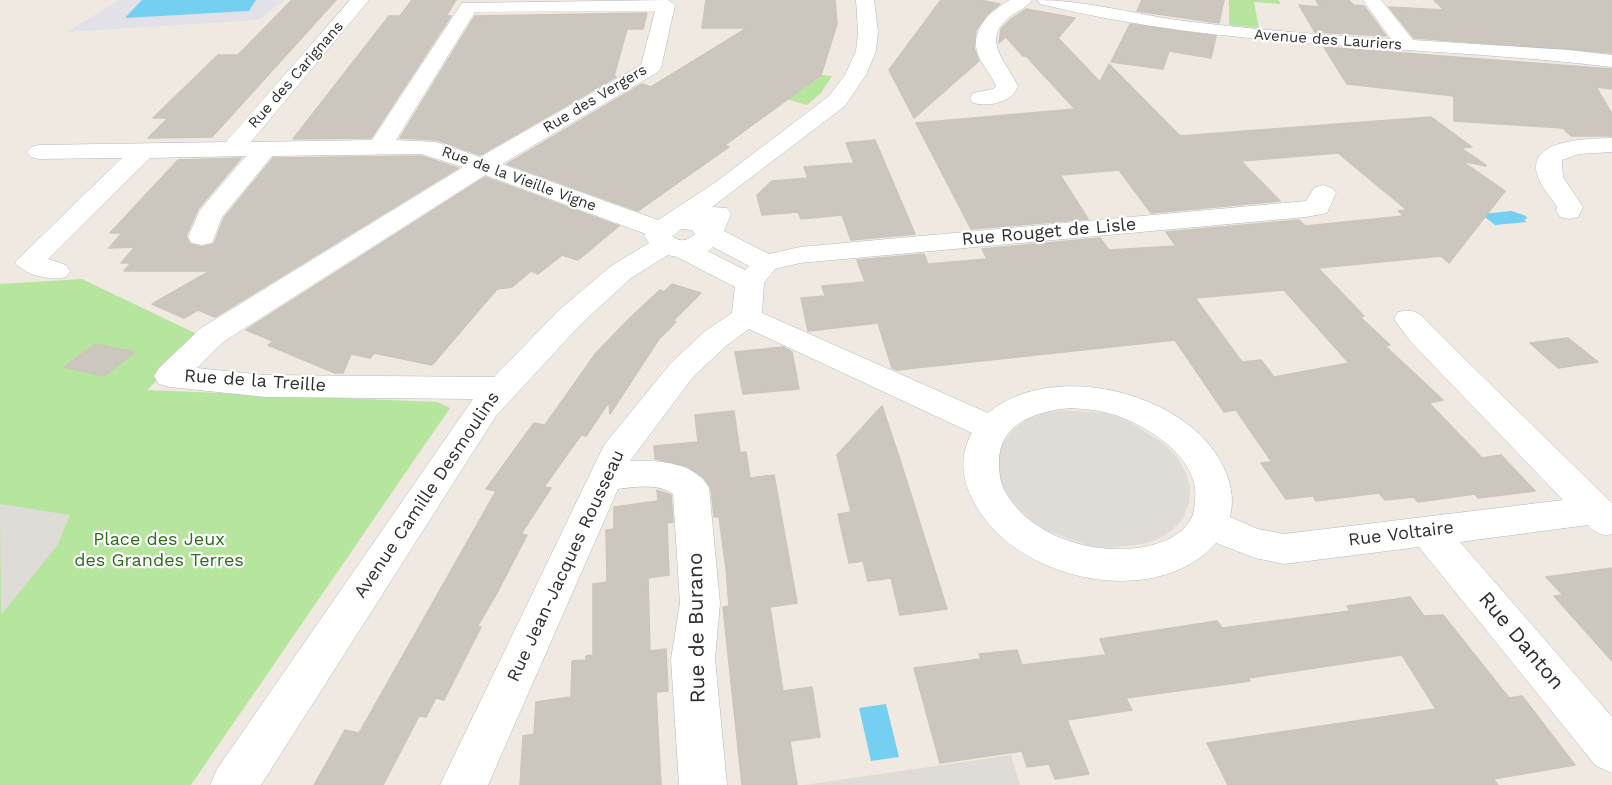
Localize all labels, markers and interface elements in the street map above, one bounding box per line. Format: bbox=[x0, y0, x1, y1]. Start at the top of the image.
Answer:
street label: Rue des Carignans bbox=[245, 18, 347, 132]
street label: Avenue des Lauriers bbox=[1253, 26, 1403, 54]
street label: Rue des Vergers bbox=[540, 61, 650, 137]
street label: Rue de la Vieille Vigne bbox=[439, 143, 599, 215]
street label: Rue Rouget de Lisle bbox=[961, 214, 1137, 250]
street label: Rue de la Treille bbox=[183, 365, 327, 397]
street label: Avenue Camille Desmoulins bbox=[350, 388, 504, 602]
street label: Rue Jean-Jacques Rousseau bbox=[503, 447, 629, 685]
street label: Rue Voltaire bbox=[1347, 517, 1455, 551]
park label: Place des Jeux des Grandes Terres bbox=[74, 529, 244, 572]
street label: Rue de Burano bbox=[683, 552, 711, 704]
street label: Rue Danton bbox=[1473, 587, 1569, 695]

